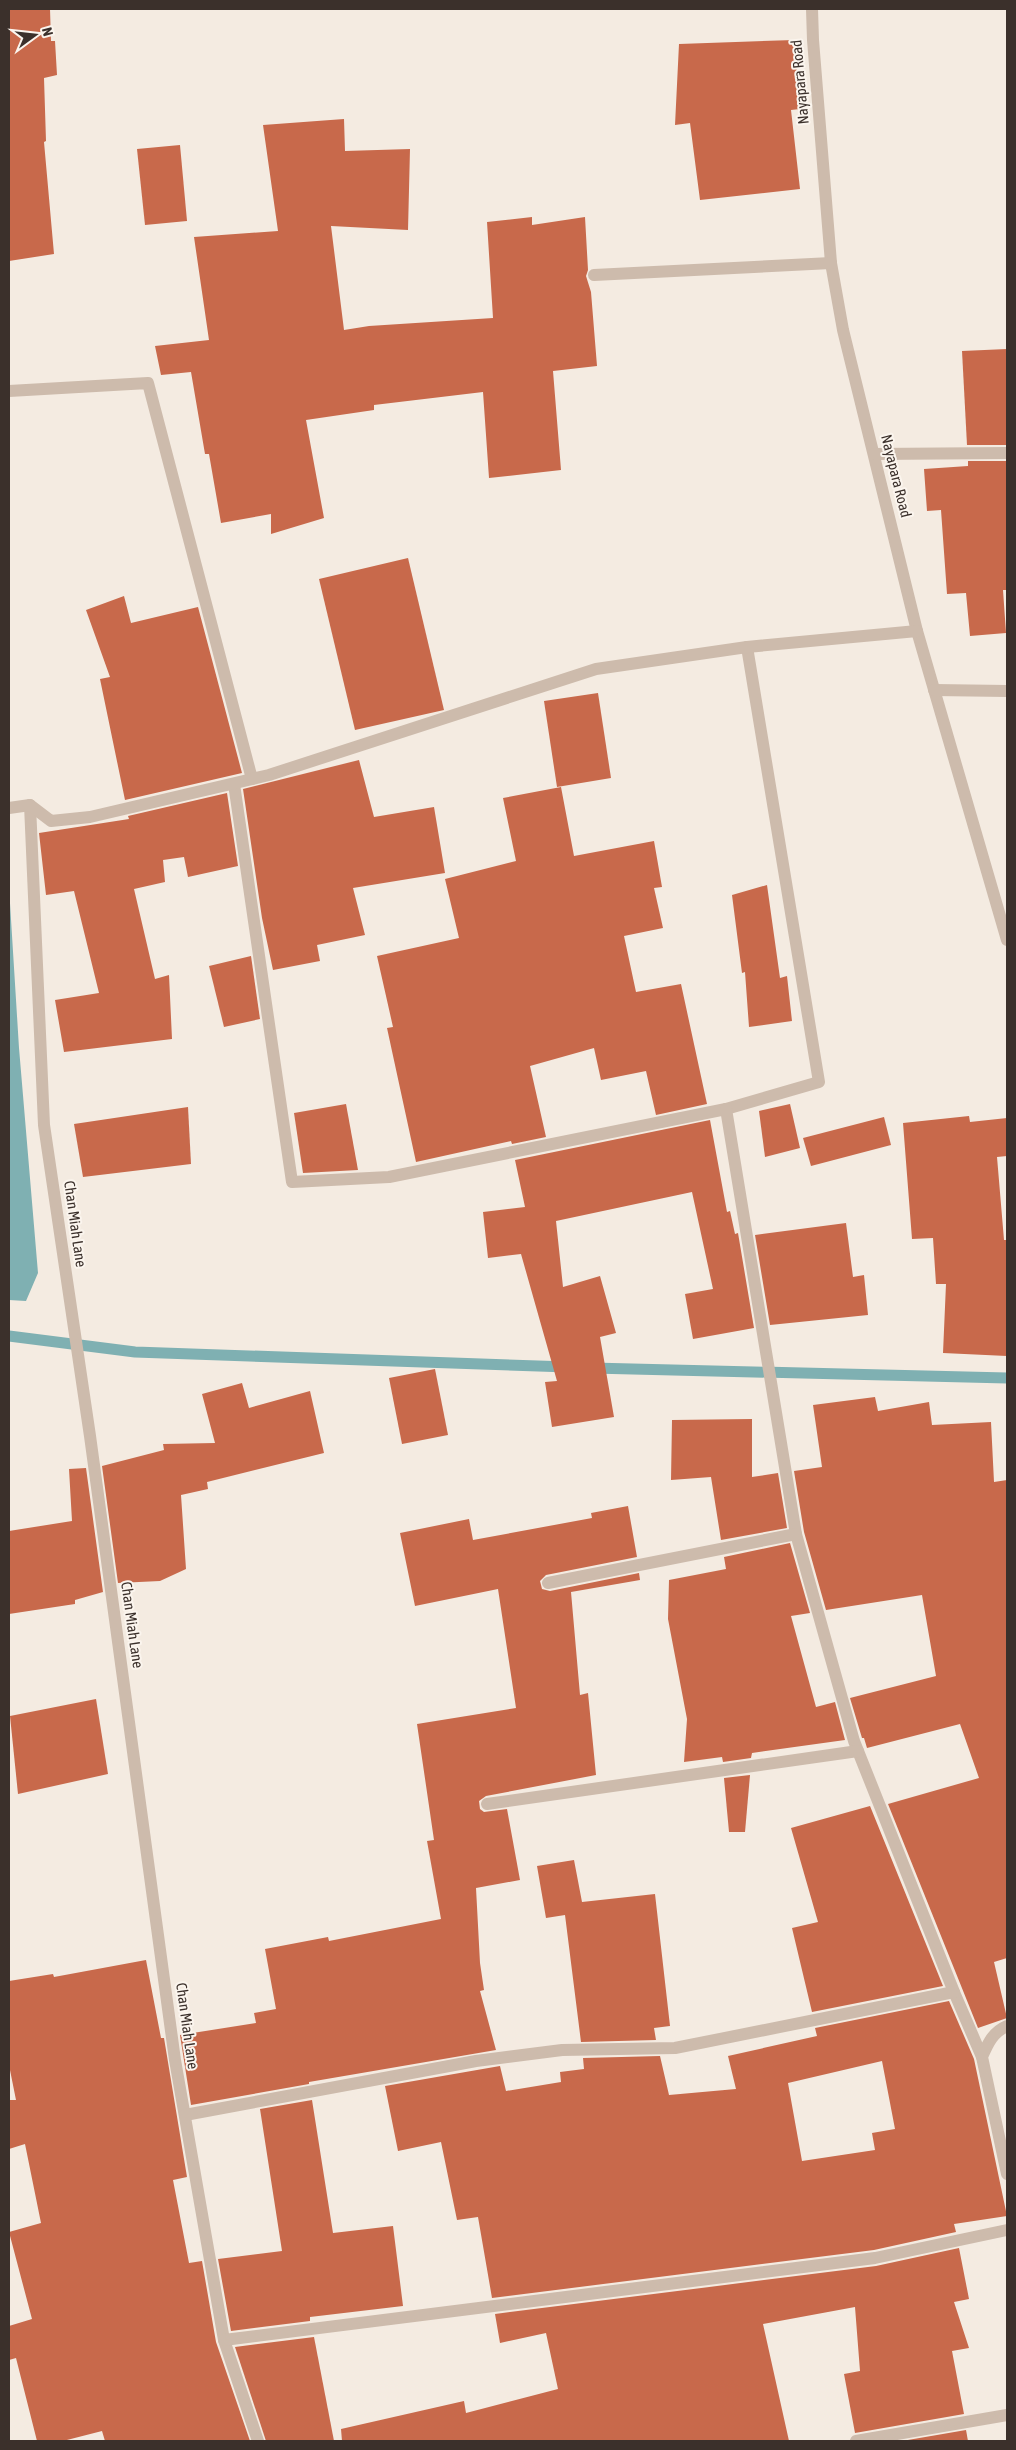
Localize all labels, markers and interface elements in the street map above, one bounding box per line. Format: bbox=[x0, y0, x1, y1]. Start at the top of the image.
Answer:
north arrow bbox=[10, 10, 60, 60]
text: N bbox=[39, 26, 56, 38]
street label: Nayapara Road bbox=[787, 39, 812, 125]
street label: Nayapara Road bbox=[878, 433, 915, 519]
street label: Chan Miah Lane bbox=[61, 1180, 90, 1268]
street label: Chan Miah Lane bbox=[118, 1581, 147, 1669]
street label: Chan Miah Lane bbox=[173, 1982, 202, 2070]

